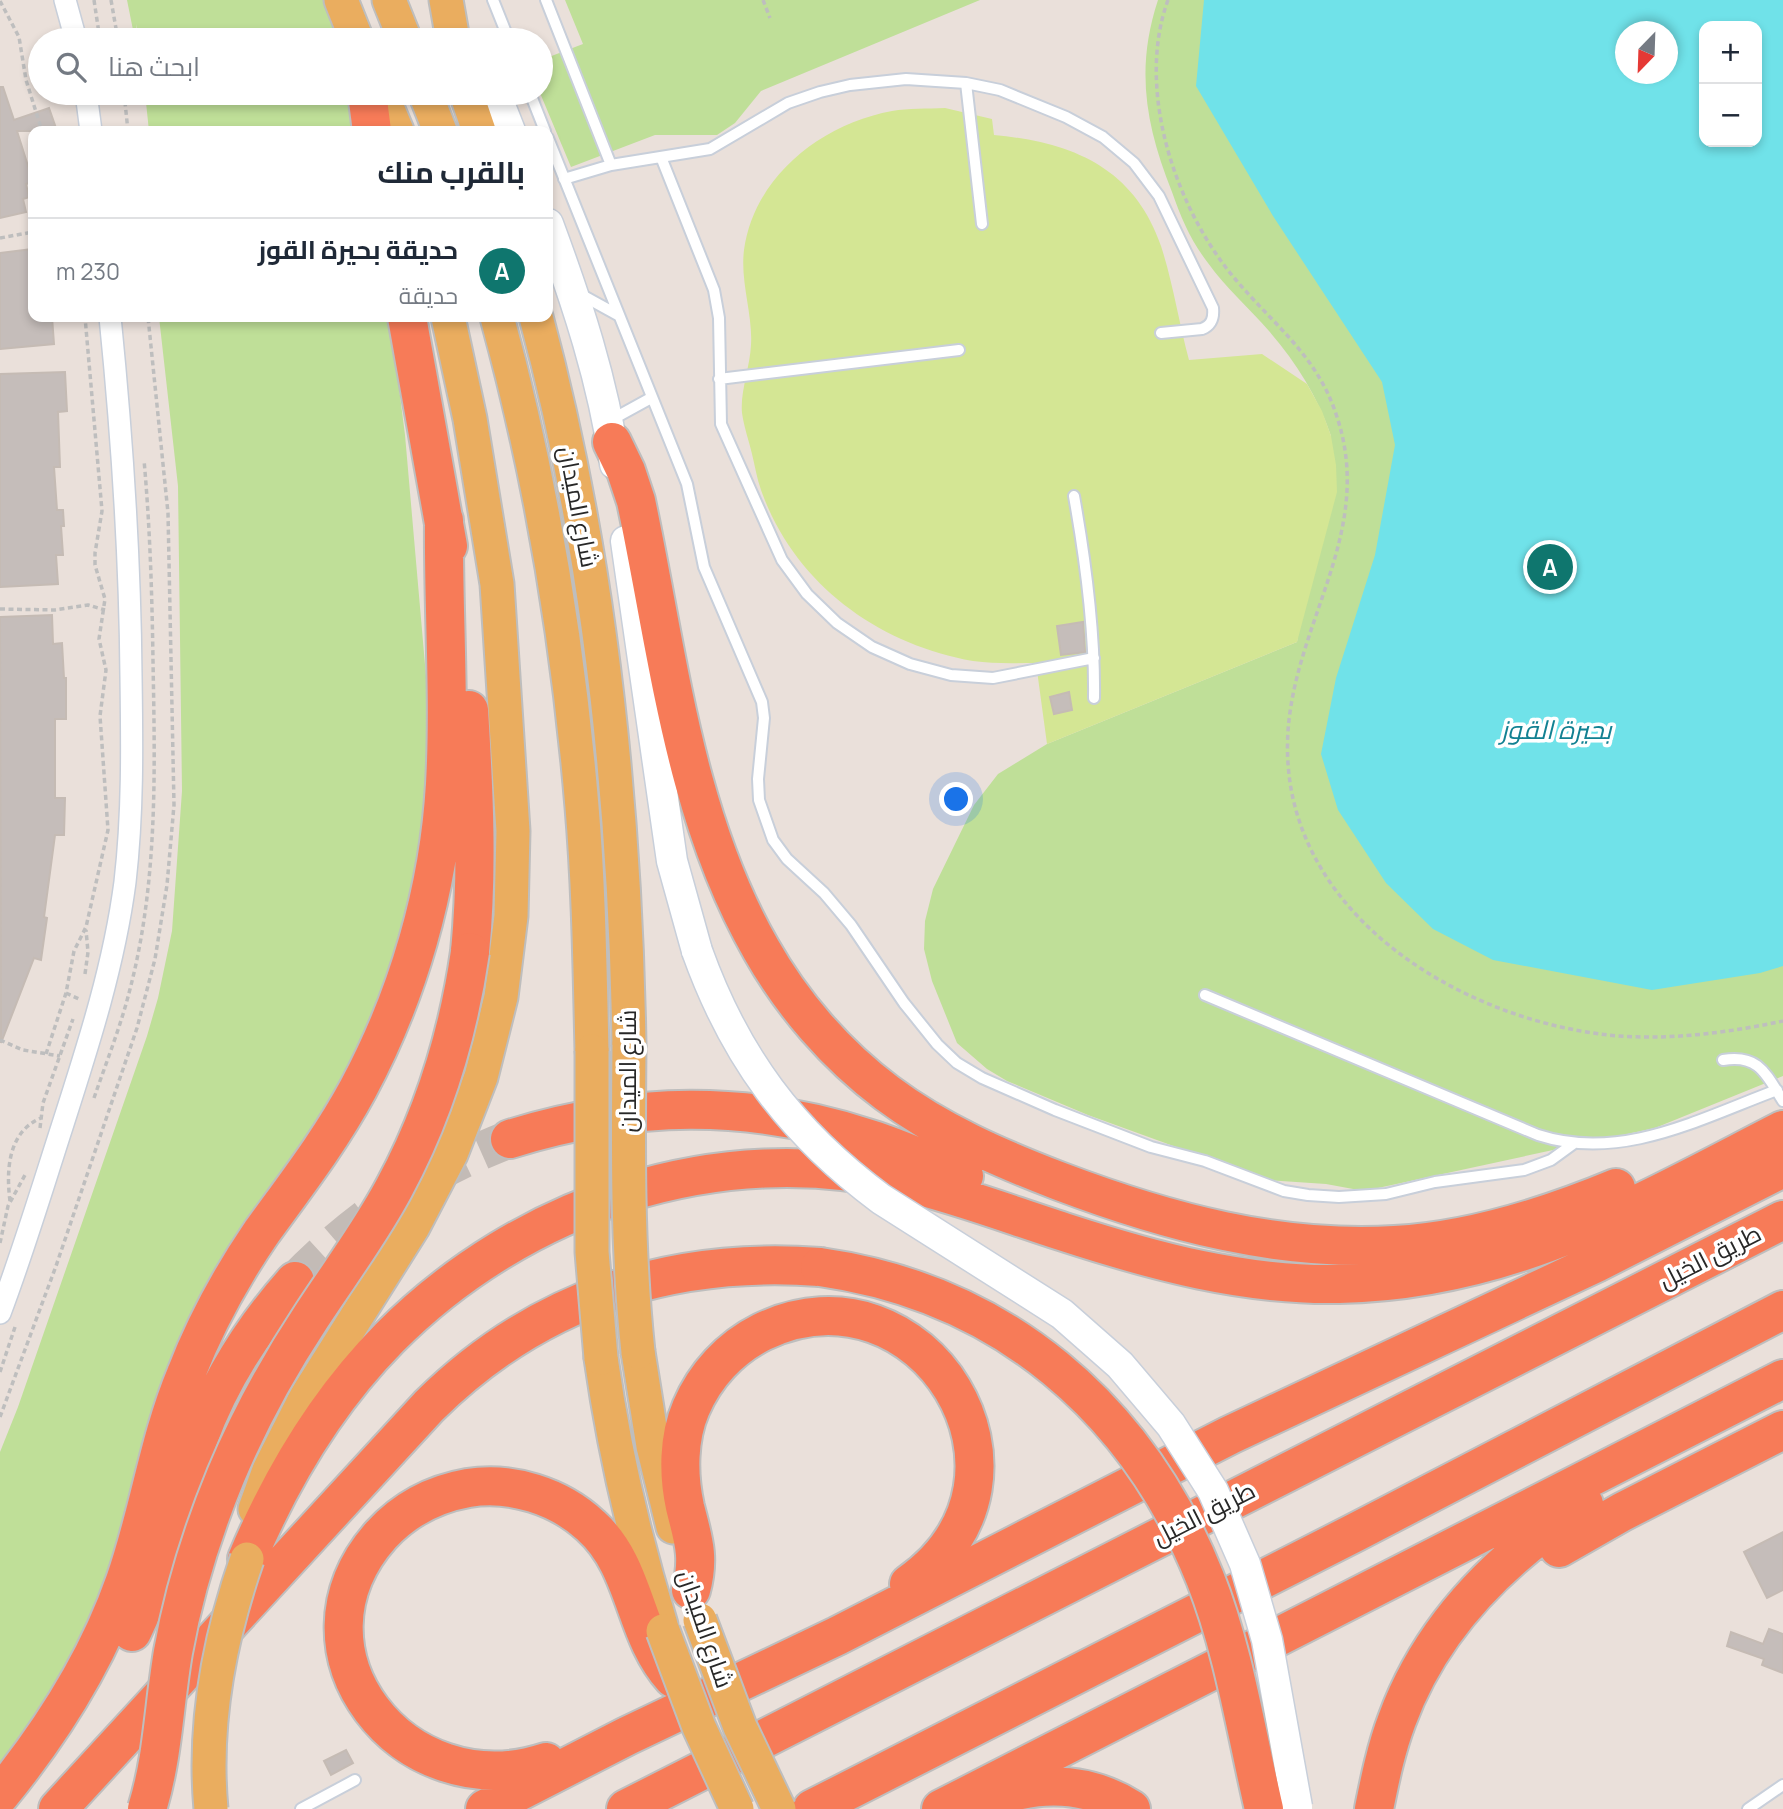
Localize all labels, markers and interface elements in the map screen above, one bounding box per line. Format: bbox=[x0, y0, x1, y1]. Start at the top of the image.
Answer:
north arrow bbox=[1615, 21, 1678, 84]
map controls bbox=[1699, 21, 1762, 147]
button: + bbox=[1699, 21, 1762, 84]
search box bbox=[28, 28, 553, 105]
icon: search bbox=[52, 48, 90, 86]
text: ابحث هنا bbox=[108, 48, 200, 84]
button: − bbox=[1699, 84, 1762, 147]
text: بالقرب منك bbox=[377, 151, 525, 192]
text: حديقة بحيرة القوز bbox=[258, 231, 458, 267]
text: 230 m bbox=[56, 255, 120, 287]
text: A bbox=[494, 255, 510, 287]
text: حديقة bbox=[399, 279, 458, 311]
street label: شارع الميدان bbox=[551, 443, 607, 570]
pin: A bbox=[1527, 541, 1573, 593]
water label: بحيرة القوز bbox=[1497, 711, 1614, 747]
your location bbox=[939, 782, 973, 816]
street label: شارع الميدان bbox=[610, 1010, 644, 1132]
street label: طريق الخيل bbox=[1652, 1216, 1766, 1296]
street label: طريق الخيل bbox=[1146, 1473, 1260, 1553]
street label: شارع الميدان bbox=[670, 1565, 742, 1692]

